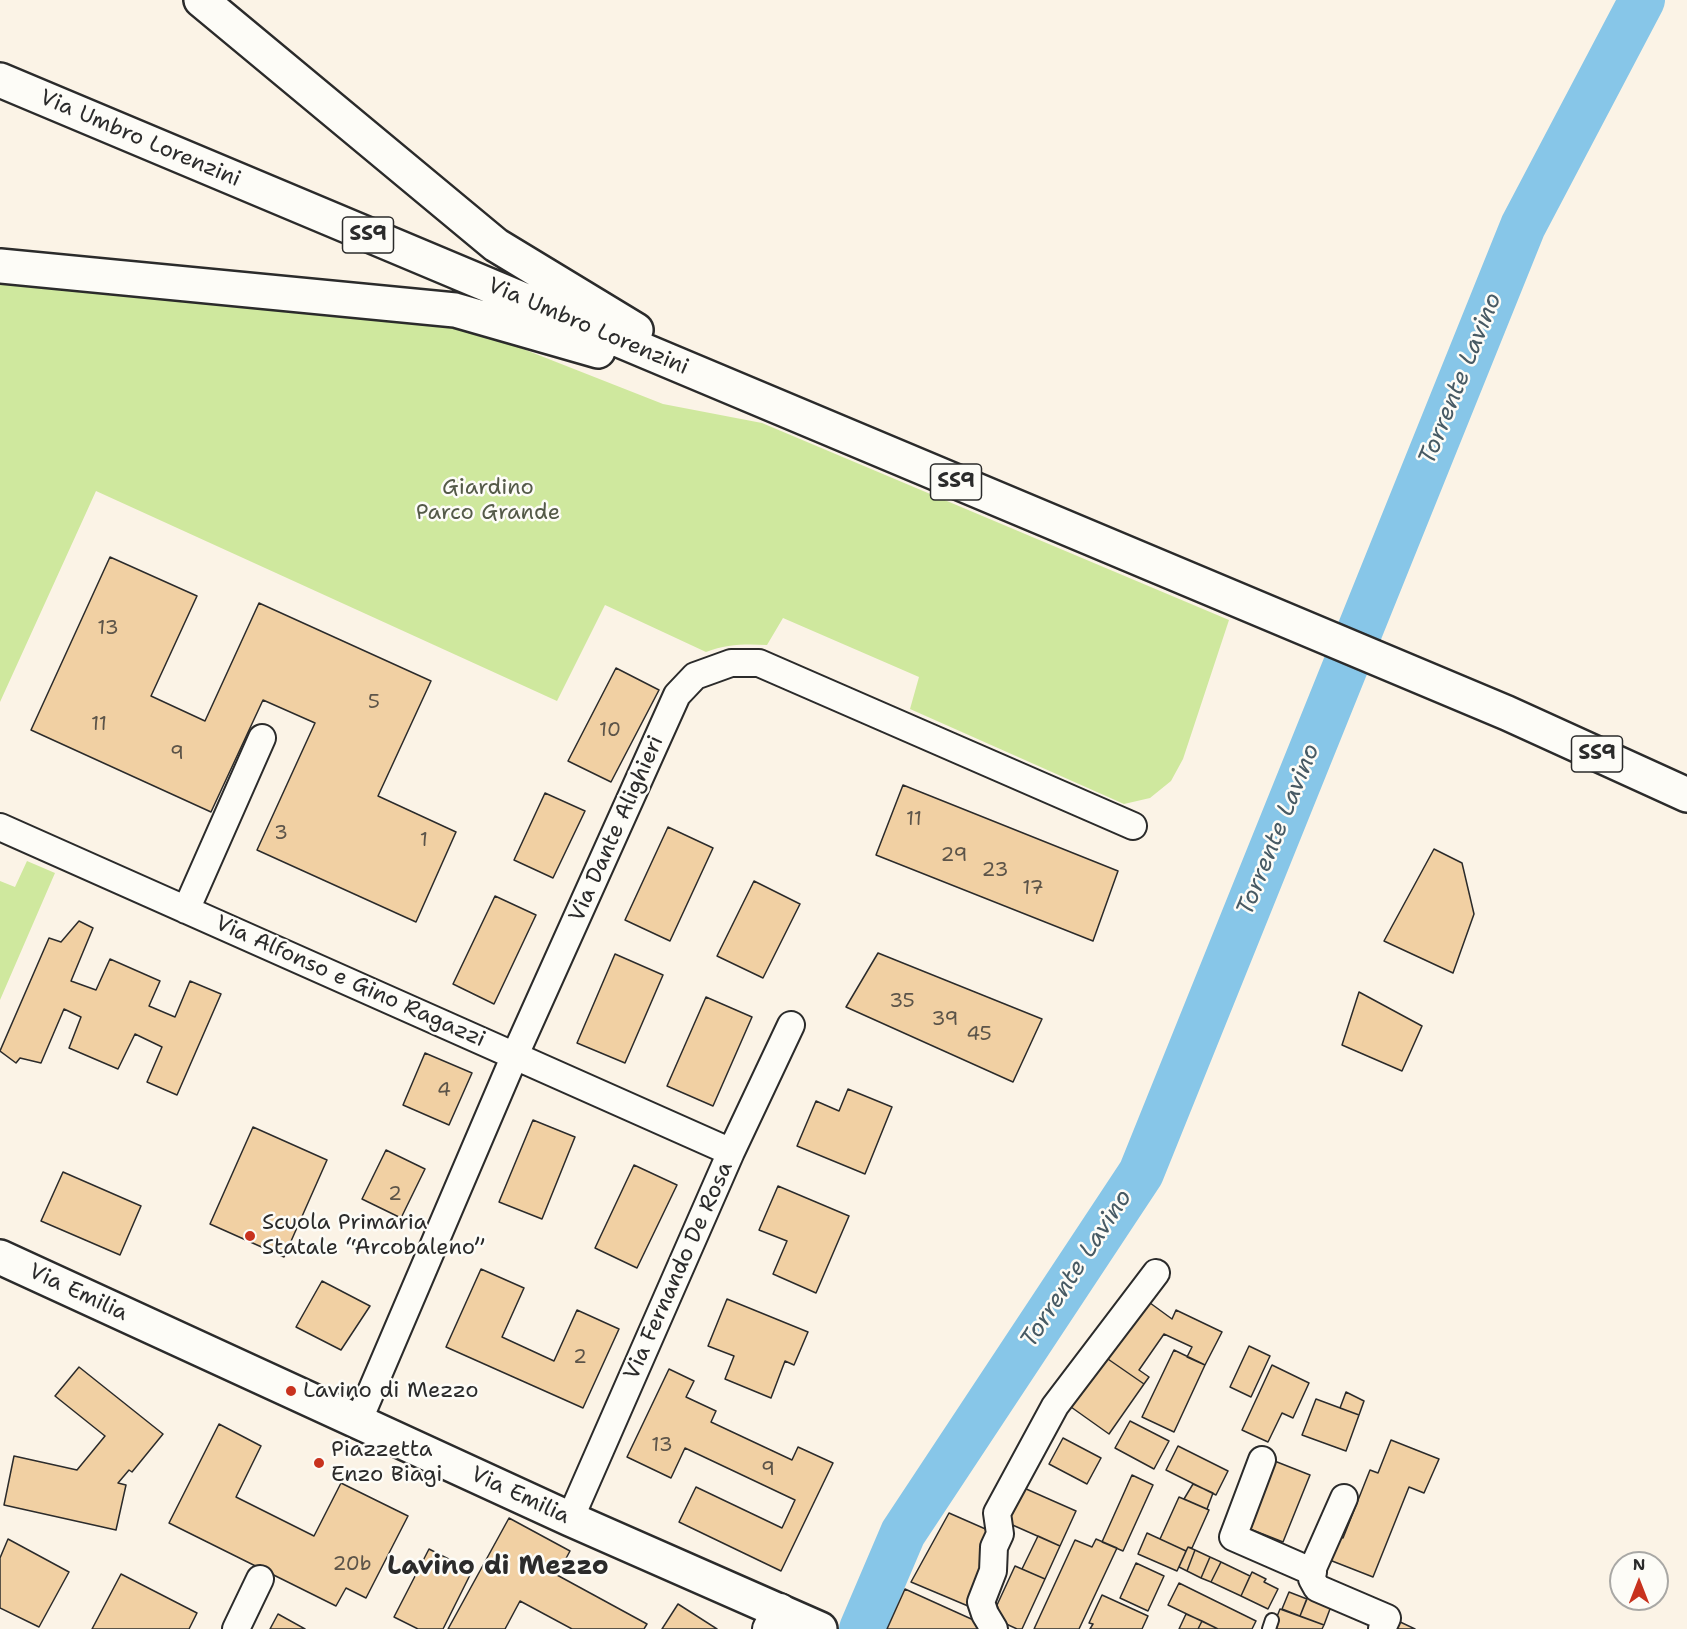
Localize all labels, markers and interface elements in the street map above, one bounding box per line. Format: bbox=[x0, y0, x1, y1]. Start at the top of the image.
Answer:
street label: Via Umbro Lorenzini bbox=[36, 85, 244, 193]
road number: SS9 bbox=[342, 217, 394, 253]
street label: Via Umbro Lorenzini bbox=[484, 273, 692, 381]
water label: Torrente Lavino bbox=[1413, 289, 1509, 469]
road number: SS9 bbox=[930, 464, 982, 500]
park label: Giardino Parco Grande bbox=[416, 475, 560, 526]
house number: 13 bbox=[97, 617, 119, 641]
house number: 5 bbox=[368, 691, 380, 715]
house number: 11 bbox=[91, 713, 107, 737]
house number: 10 bbox=[599, 719, 621, 743]
street label: Via Dante Alighieri bbox=[564, 732, 670, 926]
road number: SS9 bbox=[1572, 736, 1622, 772]
water label: Torrente Lavino bbox=[1231, 740, 1327, 920]
house number: 9 bbox=[170, 742, 184, 766]
house number: 11 bbox=[906, 808, 922, 832]
house number: 3 bbox=[274, 822, 288, 846]
house number: 1 bbox=[420, 829, 428, 853]
house number: 29 bbox=[941, 844, 967, 868]
house number: 23 bbox=[982, 859, 1008, 883]
house number: 17 bbox=[1022, 877, 1044, 901]
street label: Via Alfonso e Gino Ragazzi bbox=[211, 910, 489, 1054]
house number: 35 bbox=[889, 990, 915, 1014]
house number: 39 bbox=[932, 1008, 958, 1032]
house number: 45 bbox=[966, 1023, 992, 1047]
house number: 4 bbox=[437, 1079, 451, 1103]
street label: Via Fernando De Rosa bbox=[619, 1158, 739, 1384]
house number: 2 bbox=[388, 1183, 402, 1207]
water label: Torrente Lavino bbox=[1015, 1185, 1139, 1353]
place label: Scuola Primaria Statale “Arcobaleno” bbox=[262, 1210, 485, 1262]
marker: Scuola Primaria Statale “Arcobaleno” bbox=[243, 1229, 257, 1243]
street label: Via Emilia bbox=[24, 1259, 132, 1327]
house number: 2 bbox=[573, 1346, 587, 1370]
place label: Lavino di Mezzo bbox=[303, 1378, 478, 1404]
marker: Lavino di Mezzo bbox=[284, 1384, 298, 1398]
house number: 13 bbox=[651, 1434, 673, 1458]
place label: Piazzetta Enzo Biagi bbox=[331, 1437, 443, 1488]
marker: Piazzetta Enzo Biagi bbox=[312, 1456, 326, 1470]
house number: 9 bbox=[761, 1458, 775, 1482]
street label: Via Emilia bbox=[466, 1462, 574, 1530]
district label: Lavino di Mezzo bbox=[387, 1551, 609, 1583]
north arrow bbox=[1609, 1551, 1669, 1611]
house number: 20b bbox=[332, 1553, 372, 1577]
text: N bbox=[1633, 1554, 1645, 1575]

